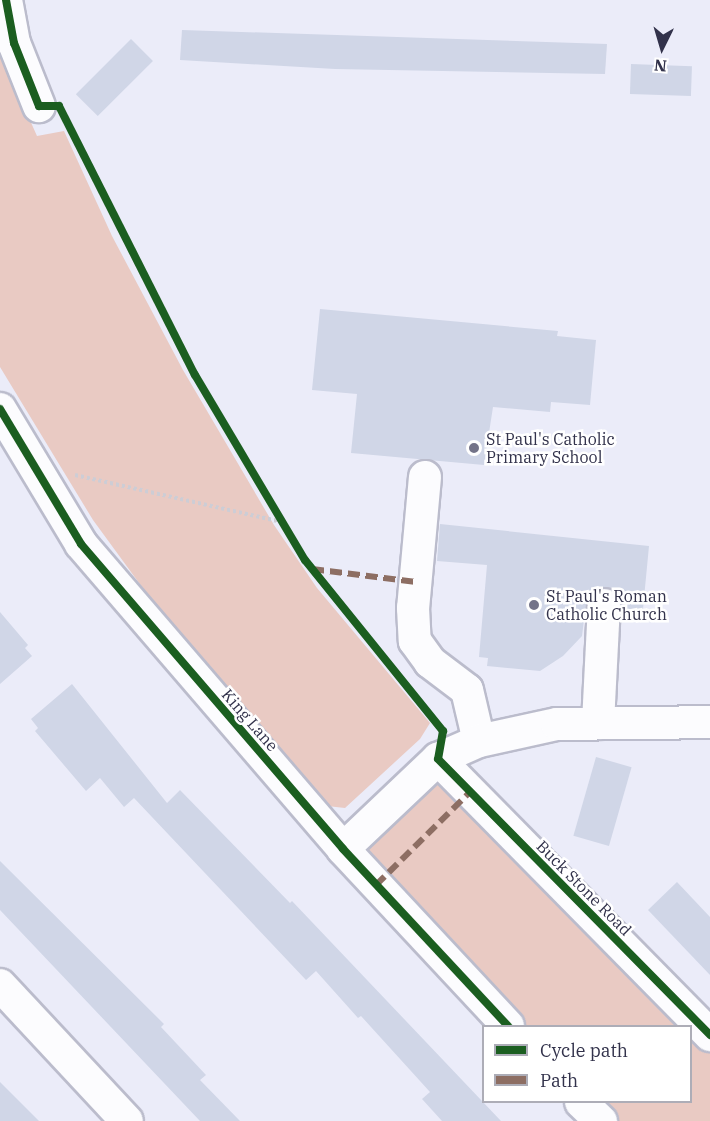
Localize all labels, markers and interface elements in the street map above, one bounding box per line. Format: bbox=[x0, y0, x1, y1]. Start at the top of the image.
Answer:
north arrow bbox=[632, 18, 692, 78]
text: N bbox=[653, 55, 668, 76]
place label: St Paul's Catholic Primary School bbox=[486, 429, 615, 467]
marker: St Paul's Catholic Primary School bbox=[467, 441, 481, 455]
place label: St Paul's Roman Catholic Church bbox=[546, 586, 667, 624]
marker: St Paul's Roman Catholic Church bbox=[527, 598, 541, 612]
street label: King Lane bbox=[218, 685, 282, 755]
street label: Buck Stone Road bbox=[532, 836, 636, 940]
legend bbox=[482, 1025, 692, 1103]
text: Cycle path bbox=[540, 1039, 628, 1062]
text: Path bbox=[540, 1069, 578, 1092]

